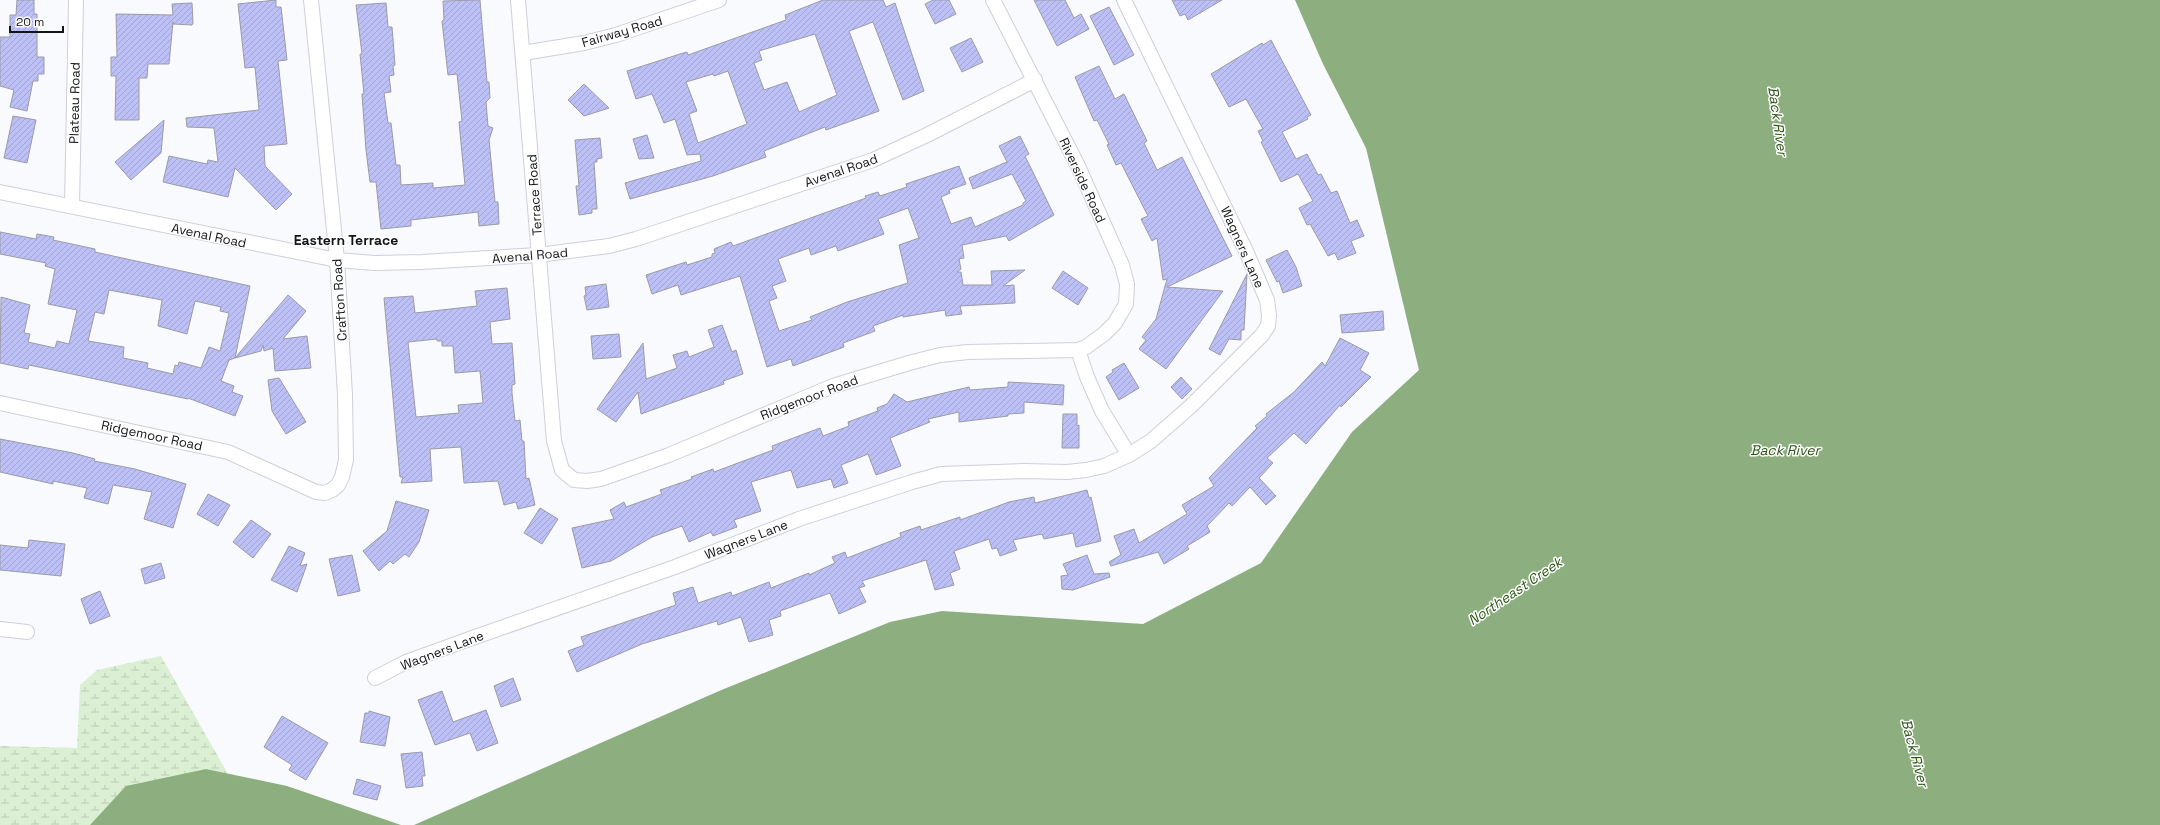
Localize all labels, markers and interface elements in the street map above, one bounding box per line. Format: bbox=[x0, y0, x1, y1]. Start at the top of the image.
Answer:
scale bar bbox=[10, 8, 63, 34]
street label: Fairway Road bbox=[580, 12, 665, 51]
text: 20 m bbox=[16, 14, 44, 30]
street label: Plateau Road bbox=[65, 62, 84, 144]
water label: Back River bbox=[1764, 85, 1792, 158]
street label: Riverside Road bbox=[1055, 135, 1110, 225]
street label: Avenal Road bbox=[802, 150, 880, 191]
street label: Terrace Road bbox=[523, 154, 546, 236]
street label: Wagners Lane bbox=[1217, 204, 1268, 291]
street label: Avenal Road bbox=[170, 219, 248, 252]
district label: Eastern Terrace bbox=[294, 231, 398, 249]
street label: Avenal Road bbox=[491, 244, 569, 267]
street label: Crafton Road bbox=[328, 258, 351, 342]
street label: Ridgemoor Road bbox=[758, 371, 860, 424]
street label: Ridgemoor Road bbox=[100, 416, 204, 455]
water label: Back River bbox=[1750, 441, 1822, 459]
street label: Wagners Lane bbox=[702, 516, 790, 563]
water label: Northeast Creek bbox=[1464, 552, 1567, 629]
street label: Wagners Lane bbox=[398, 627, 486, 674]
water label: Back River bbox=[1897, 717, 1933, 791]

